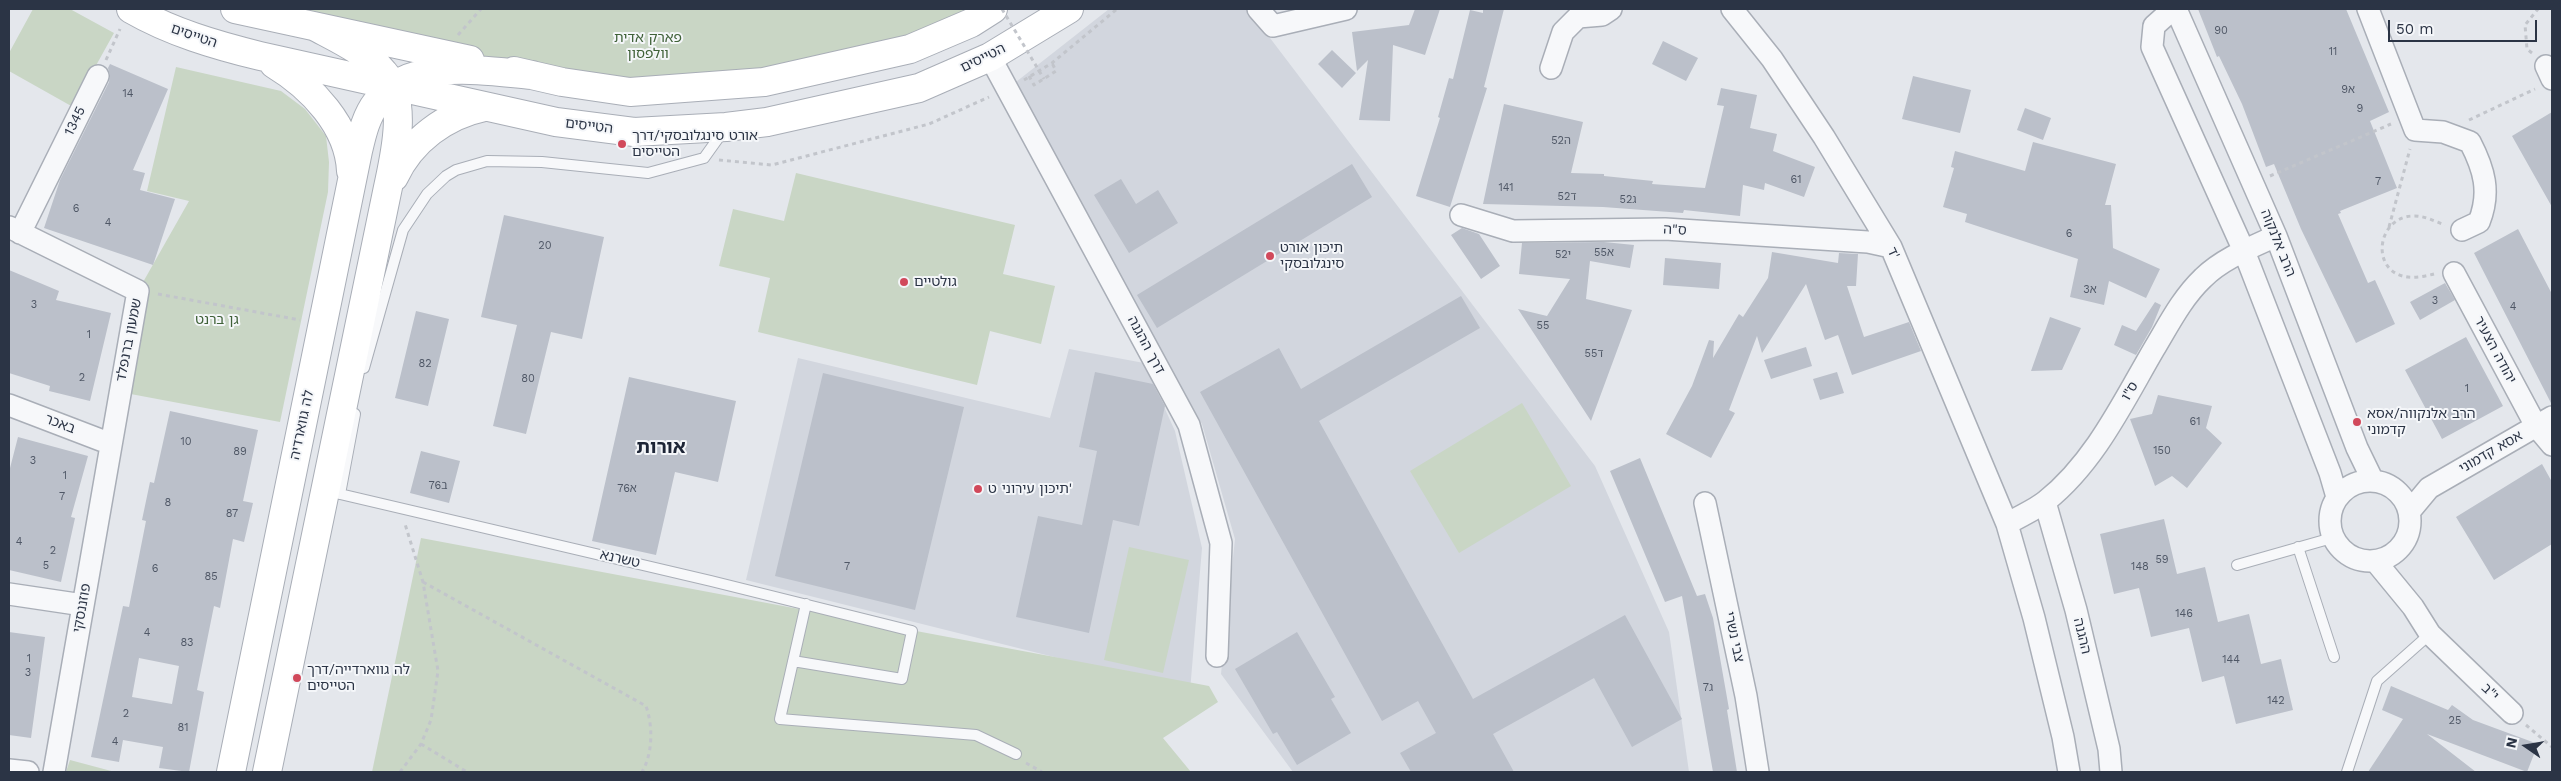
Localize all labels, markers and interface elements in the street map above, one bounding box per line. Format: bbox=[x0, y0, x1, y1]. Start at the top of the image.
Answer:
scale bar bbox=[2391, 10, 2540, 42]
street label: הטייסים bbox=[169, 20, 219, 52]
text: 50 m bbox=[2396, 20, 2433, 38]
house number: 90 bbox=[2214, 24, 2228, 38]
park label: פארק אדית וולפסון bbox=[614, 30, 682, 62]
street label: הטייסים bbox=[958, 40, 1008, 76]
house number: 11 bbox=[2329, 45, 2337, 59]
house number: 9א bbox=[2341, 83, 2355, 97]
house number: 14 bbox=[122, 87, 134, 101]
house number: 9 bbox=[2357, 102, 2363, 116]
street label: 1345 bbox=[61, 104, 89, 138]
street label: הטייסים bbox=[564, 115, 614, 137]
place label: אורט סינגלובסקי/דרך הטייסים bbox=[632, 128, 758, 160]
house number: 52ה bbox=[1551, 134, 1571, 148]
marker: אורט סינגלובסקי/דרך הטייסים bbox=[616, 138, 628, 150]
house number: 61 bbox=[1791, 173, 1801, 187]
house number: 7 bbox=[2375, 175, 2381, 189]
house number: 141 bbox=[1498, 181, 1514, 195]
house number: 52ד bbox=[1558, 190, 1576, 204]
house number: 52ג bbox=[1620, 193, 1636, 207]
house number: 6 bbox=[73, 202, 79, 216]
street label: הרב אלנקוה bbox=[2257, 207, 2299, 279]
house number: 4 bbox=[105, 216, 111, 230]
street label: ס"ה bbox=[1663, 221, 1687, 239]
house number: 6 bbox=[2066, 227, 2072, 241]
house number: 20 bbox=[538, 239, 552, 253]
place label: תיכון אורט סינגלובסקי bbox=[1280, 240, 1344, 272]
street label: ד' bbox=[1883, 245, 1903, 261]
house number: 55א bbox=[1594, 246, 1614, 260]
house number: 52י bbox=[1555, 248, 1571, 262]
marker: תיכון אורט סינגלובסקי bbox=[1264, 250, 1276, 262]
place label: גולטיים bbox=[914, 274, 957, 290]
marker: גולטיים bbox=[898, 276, 910, 288]
house number: 3א bbox=[2083, 283, 2097, 297]
house number: 3 bbox=[2432, 294, 2438, 308]
street label: שמעון ברנפלד bbox=[113, 297, 145, 383]
house number: 3 bbox=[31, 298, 37, 312]
house number: 4 bbox=[2510, 300, 2516, 314]
park label: גן ברנט bbox=[195, 312, 239, 328]
street label: דרך ההגנה bbox=[1124, 313, 1168, 377]
street label: יהודה הצעיר bbox=[2470, 314, 2520, 386]
house number: 55 bbox=[1537, 319, 1549, 333]
house number: 1 bbox=[87, 328, 91, 342]
house number: 55ד bbox=[1585, 347, 1603, 361]
house number: 82 bbox=[418, 357, 432, 371]
house number: 2 bbox=[79, 371, 85, 385]
house number: 80 bbox=[521, 372, 535, 386]
street label: ס"ו bbox=[2118, 379, 2142, 403]
house number: 1 bbox=[2465, 382, 2469, 396]
street label: לה גווארדיה bbox=[286, 389, 318, 461]
place label: הרב אלנקווה/אסא קדמוני bbox=[2367, 406, 2475, 438]
street label: באכר bbox=[42, 411, 78, 437]
house number: 61 bbox=[2190, 415, 2200, 429]
marker: הרב אלנקווה/אסא קדמוני bbox=[2351, 416, 2363, 428]
street label: אסא קדמוני bbox=[2456, 427, 2526, 477]
house number: 10 bbox=[180, 435, 192, 449]
district label: אורות bbox=[636, 436, 686, 458]
house number: 150 bbox=[2153, 444, 2171, 458]
house number: 89 bbox=[233, 445, 247, 459]
house number: 3 bbox=[30, 454, 36, 468]
house number: 1 bbox=[63, 469, 67, 483]
house number: 76ב bbox=[429, 479, 447, 493]
place label: תיכון עירוני ט' bbox=[988, 481, 1072, 497]
house number: 76א bbox=[617, 482, 637, 496]
marker: תיכון עירוני ט' bbox=[972, 483, 984, 495]
house number: 7 bbox=[59, 490, 65, 504]
house number: 8 bbox=[165, 496, 171, 510]
house number: 87 bbox=[226, 507, 238, 521]
house number: 4 bbox=[16, 535, 22, 549]
house number: 2 bbox=[50, 544, 56, 558]
street label: טשרנא bbox=[598, 546, 642, 572]
house number: 59 bbox=[2155, 553, 2169, 567]
house number: 5 bbox=[43, 559, 49, 573]
house number: 7 bbox=[844, 560, 850, 574]
house number: 148 bbox=[2131, 560, 2149, 574]
house number: 6 bbox=[152, 562, 158, 576]
house number: 85 bbox=[204, 570, 218, 584]
street label: פוזננסקי bbox=[69, 582, 95, 634]
house number: 146 bbox=[2175, 607, 2193, 621]
street label: צבי נשרי bbox=[1720, 610, 1748, 664]
street label: ההגנה bbox=[2070, 616, 2094, 656]
house number: 4 bbox=[144, 626, 150, 640]
house number: 83 bbox=[181, 636, 193, 650]
house number: 1 bbox=[27, 652, 31, 666]
house number: 144 bbox=[2222, 653, 2240, 667]
place label: לה גווארדייה/דרך הטייסים bbox=[307, 662, 410, 694]
house number: 3 bbox=[25, 666, 31, 680]
marker: לה גווארדייה/דרך הטייסים bbox=[291, 672, 303, 684]
street label: י"ב bbox=[2478, 680, 2502, 704]
house number: 7ג bbox=[1703, 681, 1713, 695]
house number: 142 bbox=[2267, 694, 2285, 708]
house number: 2 bbox=[123, 707, 129, 721]
house number: 25 bbox=[2449, 714, 2461, 728]
house number: 81 bbox=[177, 721, 189, 735]
north arrow bbox=[2501, 721, 2551, 771]
house number: 4 bbox=[112, 735, 118, 749]
text: N bbox=[2502, 736, 2520, 749]

